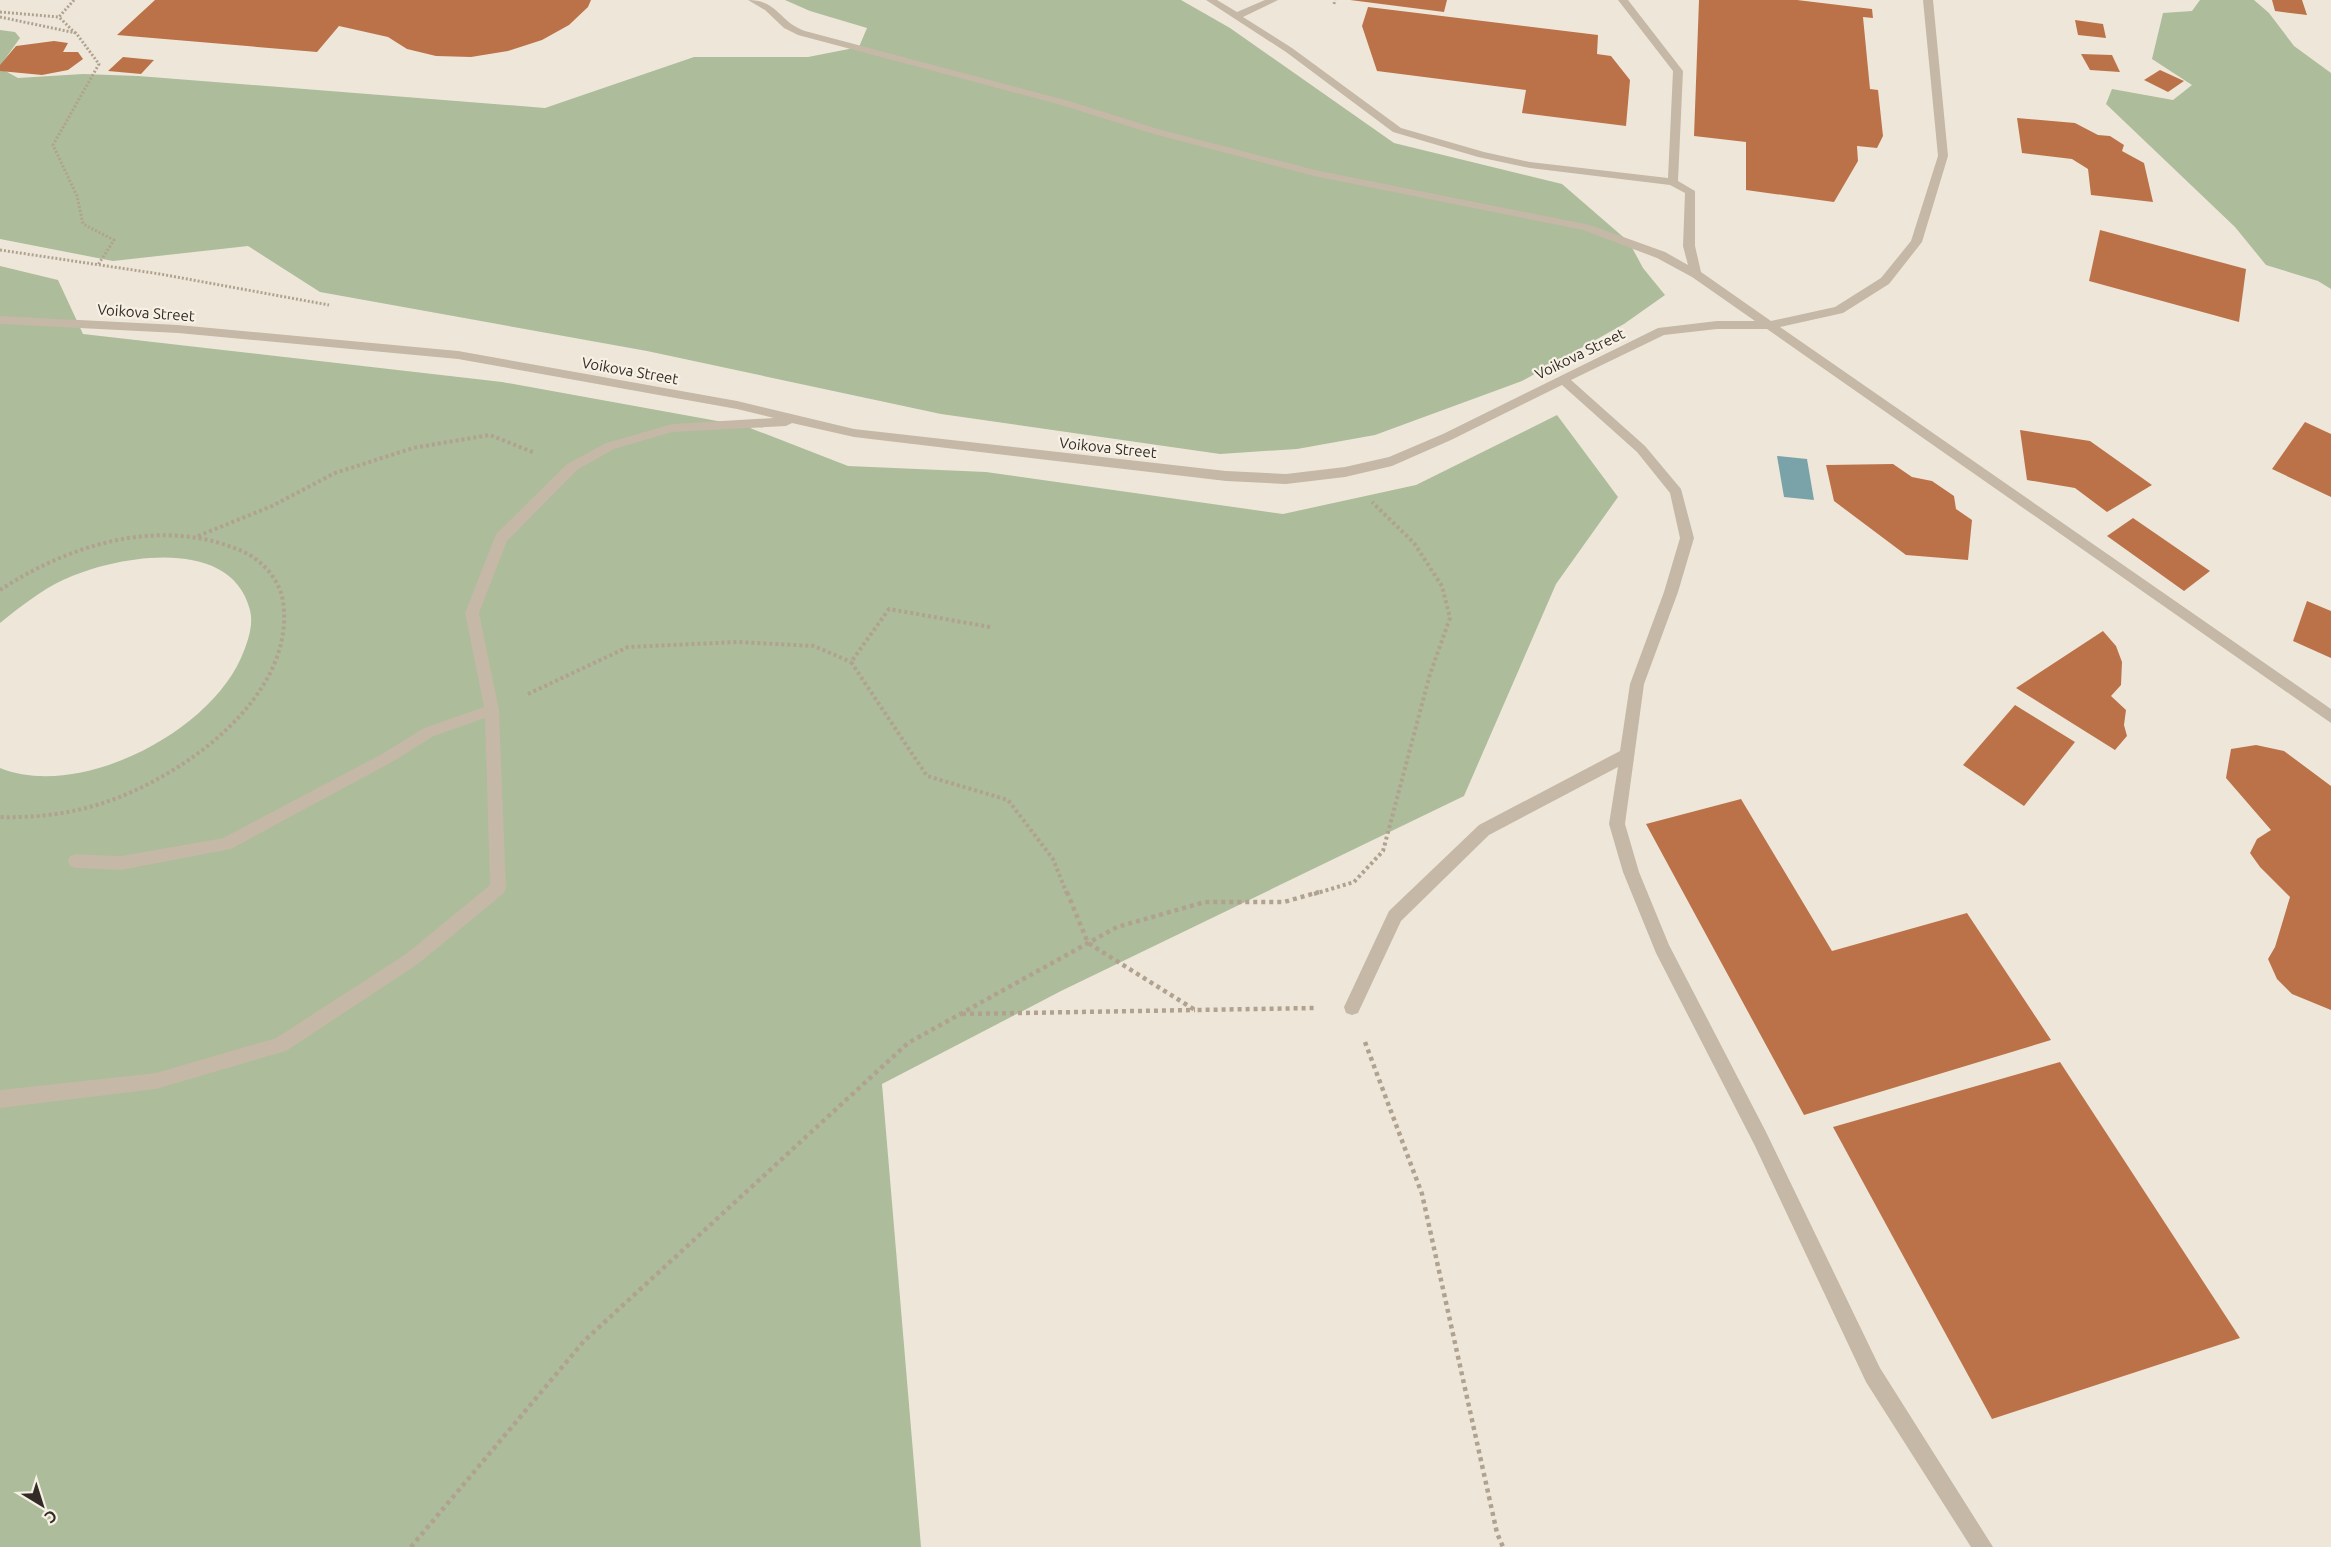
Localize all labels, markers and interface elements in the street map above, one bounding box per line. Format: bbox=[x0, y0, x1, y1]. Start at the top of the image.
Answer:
street label: Voikova Street bbox=[97, 301, 195, 324]
street label: Voikova Street bbox=[1532, 324, 1628, 383]
street label: Voikova Street bbox=[580, 354, 680, 387]
street label: Voikova Street bbox=[1059, 434, 1158, 461]
north arrow bbox=[12, 1475, 72, 1535]
text: С bbox=[42, 1507, 61, 1527]

